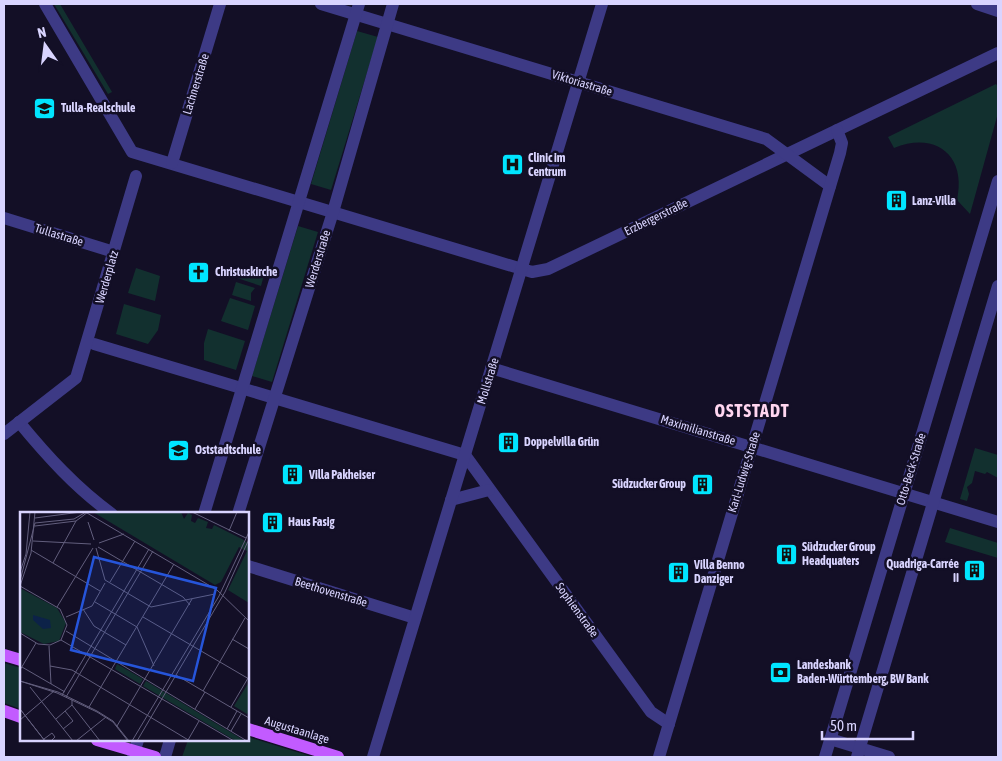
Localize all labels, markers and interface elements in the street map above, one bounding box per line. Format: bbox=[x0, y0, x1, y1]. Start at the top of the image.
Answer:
north arrow bbox=[20, 20, 70, 70]
text: N bbox=[36, 24, 48, 41]
street label: Lachnerstraße bbox=[180, 52, 212, 116]
street label: Viktoriastraße bbox=[550, 67, 614, 99]
school or university icon: Tulla-Realschule bbox=[33, 96, 57, 120]
place label: Tulla-Realschule bbox=[61, 101, 136, 115]
place label: Clinic im Centrum bbox=[528, 151, 566, 179]
hospital icon: Clinic im Centrum bbox=[500, 153, 524, 177]
building icon: Lanz-Villa bbox=[884, 189, 908, 213]
place label: Lanz-Villa bbox=[912, 194, 956, 208]
street label: Erzbergerstraße bbox=[622, 196, 690, 238]
street label: Tullastraße bbox=[33, 221, 85, 249]
street label: Werderstraße bbox=[303, 228, 333, 290]
street label: Werderplatz bbox=[93, 248, 121, 305]
church icon: Christuskirche bbox=[187, 260, 211, 284]
place label: Christuskirche bbox=[215, 265, 278, 279]
street label: Mollstraße bbox=[474, 356, 502, 406]
district label: OSTSTADT bbox=[714, 400, 790, 421]
street label: Maximilianstraße bbox=[659, 412, 737, 448]
building icon: Doppelvilla Grün bbox=[496, 430, 520, 454]
street label: Karl-Ludwig-Straße bbox=[725, 430, 763, 514]
street label: Otto-Beck-Straße bbox=[893, 431, 929, 507]
place label: Doppelvilla Grün bbox=[524, 435, 599, 449]
school or university icon: Oststadtschule bbox=[167, 438, 191, 462]
place label: Oststadtschule bbox=[195, 443, 261, 457]
building icon: Villa Pakheiser bbox=[281, 463, 305, 487]
place label: Villa Pakheiser bbox=[308, 468, 375, 482]
building icon: Südzucker Group bbox=[690, 472, 714, 496]
place label: Südzucker Group bbox=[612, 477, 686, 491]
building icon: Haus Fasig bbox=[260, 510, 284, 534]
inset map bbox=[20, 512, 249, 741]
place label: Haus Fasig bbox=[288, 515, 335, 529]
place label: Südzucker Group Headquaters bbox=[802, 540, 876, 568]
building icon: Südzucker Group Headquaters bbox=[774, 542, 798, 566]
place label: Quadriga-Carrée II bbox=[886, 557, 960, 585]
place label: Villa Benno Danziger bbox=[693, 558, 745, 586]
building icon: Quadriga-Carrée II bbox=[963, 559, 987, 583]
building icon: Villa Benno Danziger bbox=[666, 560, 690, 584]
street label: Beethovenstraße bbox=[293, 574, 369, 610]
street label: Sophienstraße bbox=[553, 580, 601, 640]
place label: Landesbank Baden-Württemberg, BW Bank bbox=[797, 658, 929, 686]
bank icon: Landesbank Baden-Württemberg, BW Bank bbox=[769, 660, 793, 684]
scale bar bbox=[822, 708, 913, 740]
street label: Augustaanlage bbox=[263, 714, 331, 746]
text: 50 m bbox=[830, 717, 857, 734]

